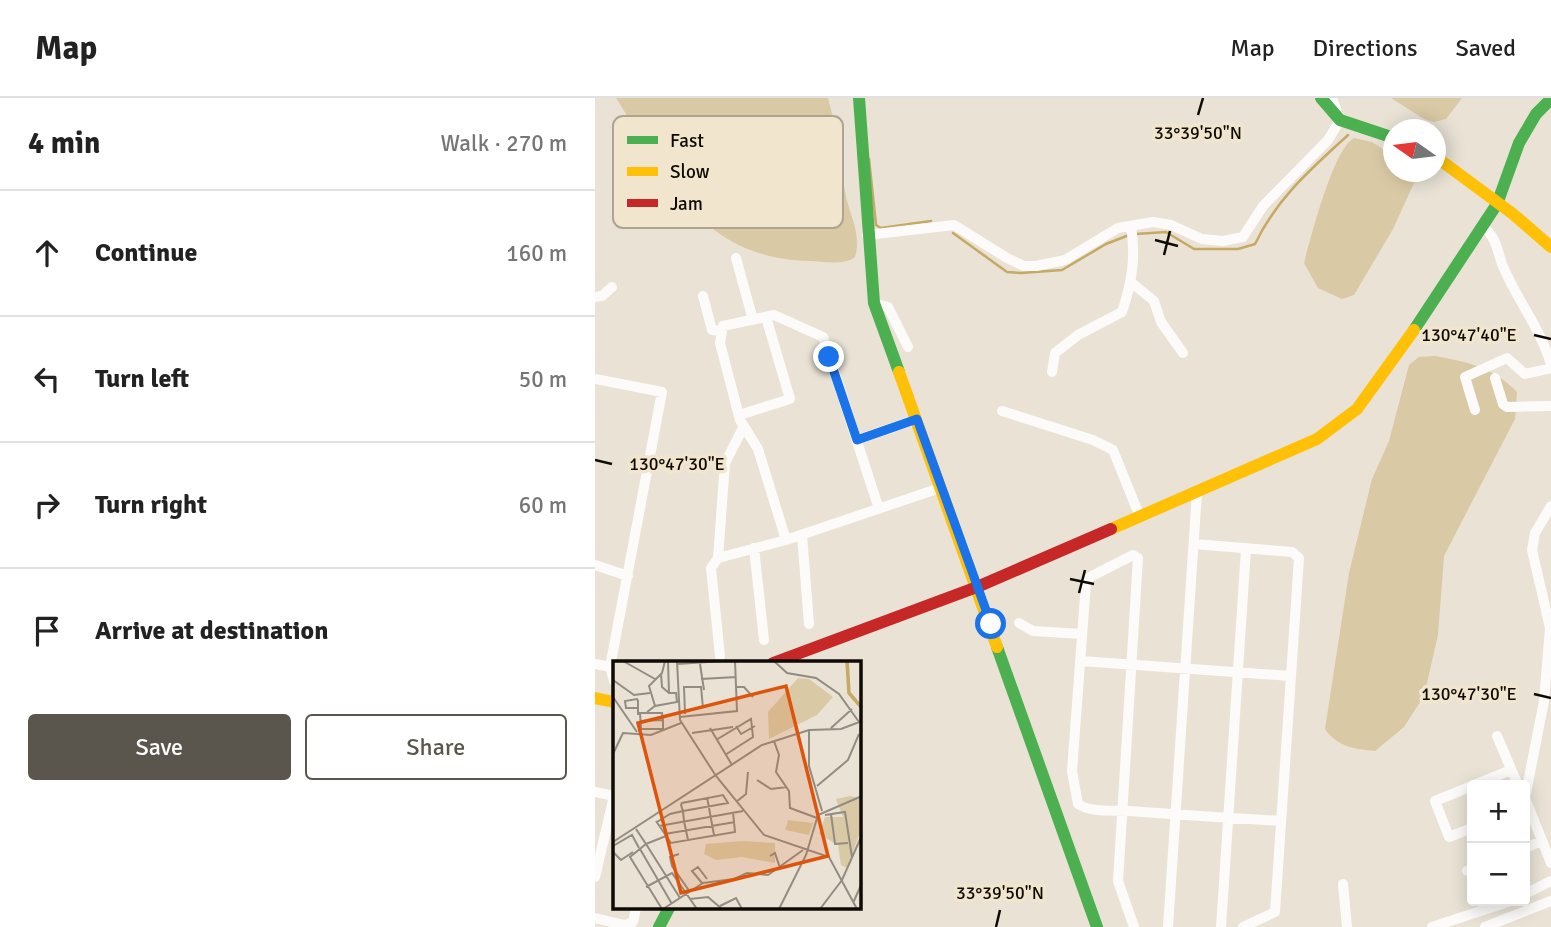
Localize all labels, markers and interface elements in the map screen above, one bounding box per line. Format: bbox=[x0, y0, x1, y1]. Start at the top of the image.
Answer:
text: Map bbox=[35, 28, 97, 69]
text: Map bbox=[1230, 33, 1275, 63]
text: Directions bbox=[1313, 33, 1418, 63]
text: Saved bbox=[1456, 33, 1516, 63]
legend bbox=[613, 116, 843, 228]
north arrow bbox=[1383, 119, 1446, 182]
text: 33°39'50"N bbox=[1154, 122, 1242, 144]
text: 4 min bbox=[28, 125, 100, 162]
text: Walk · 270 m bbox=[441, 129, 567, 158]
text: Fast bbox=[670, 129, 704, 153]
text: Slow bbox=[670, 160, 710, 184]
text: Jam bbox=[670, 192, 703, 216]
icon: ahead bbox=[28, 234, 66, 272]
text: Continue bbox=[95, 237, 197, 269]
text: 160 m bbox=[506, 239, 567, 268]
text: 130°47'40"E bbox=[1421, 324, 1517, 346]
route end bbox=[813, 341, 844, 372]
icon: left bbox=[28, 360, 66, 398]
text: Turn left bbox=[95, 363, 189, 395]
text: 50 m bbox=[519, 365, 567, 394]
text: 130°47'30"E bbox=[629, 453, 725, 475]
icon: right bbox=[28, 486, 66, 524]
text: Turn right bbox=[95, 489, 207, 521]
text: 60 m bbox=[519, 491, 567, 520]
route start bbox=[975, 608, 1006, 639]
icon: arrive bbox=[28, 612, 66, 650]
text: Arrive at destination bbox=[95, 615, 328, 647]
inset map bbox=[613, 661, 861, 909]
text: 130°47'30"E bbox=[1421, 683, 1517, 705]
button: Save bbox=[28, 714, 291, 780]
button: Share bbox=[305, 714, 567, 780]
map controls bbox=[1467, 780, 1530, 906]
button: + bbox=[1467, 780, 1530, 843]
button: − bbox=[1467, 843, 1530, 906]
text: 33°39'50"N bbox=[956, 882, 1044, 904]

